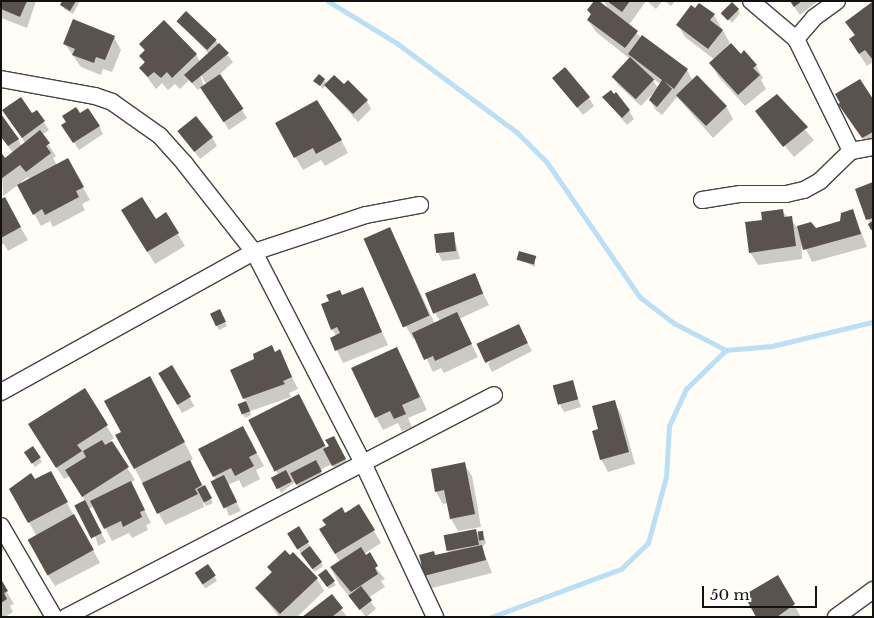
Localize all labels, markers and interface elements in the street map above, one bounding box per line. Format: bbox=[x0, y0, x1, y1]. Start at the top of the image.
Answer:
scale bar bbox=[704, 576, 819, 608]
text: 50 m bbox=[710, 585, 750, 604]

